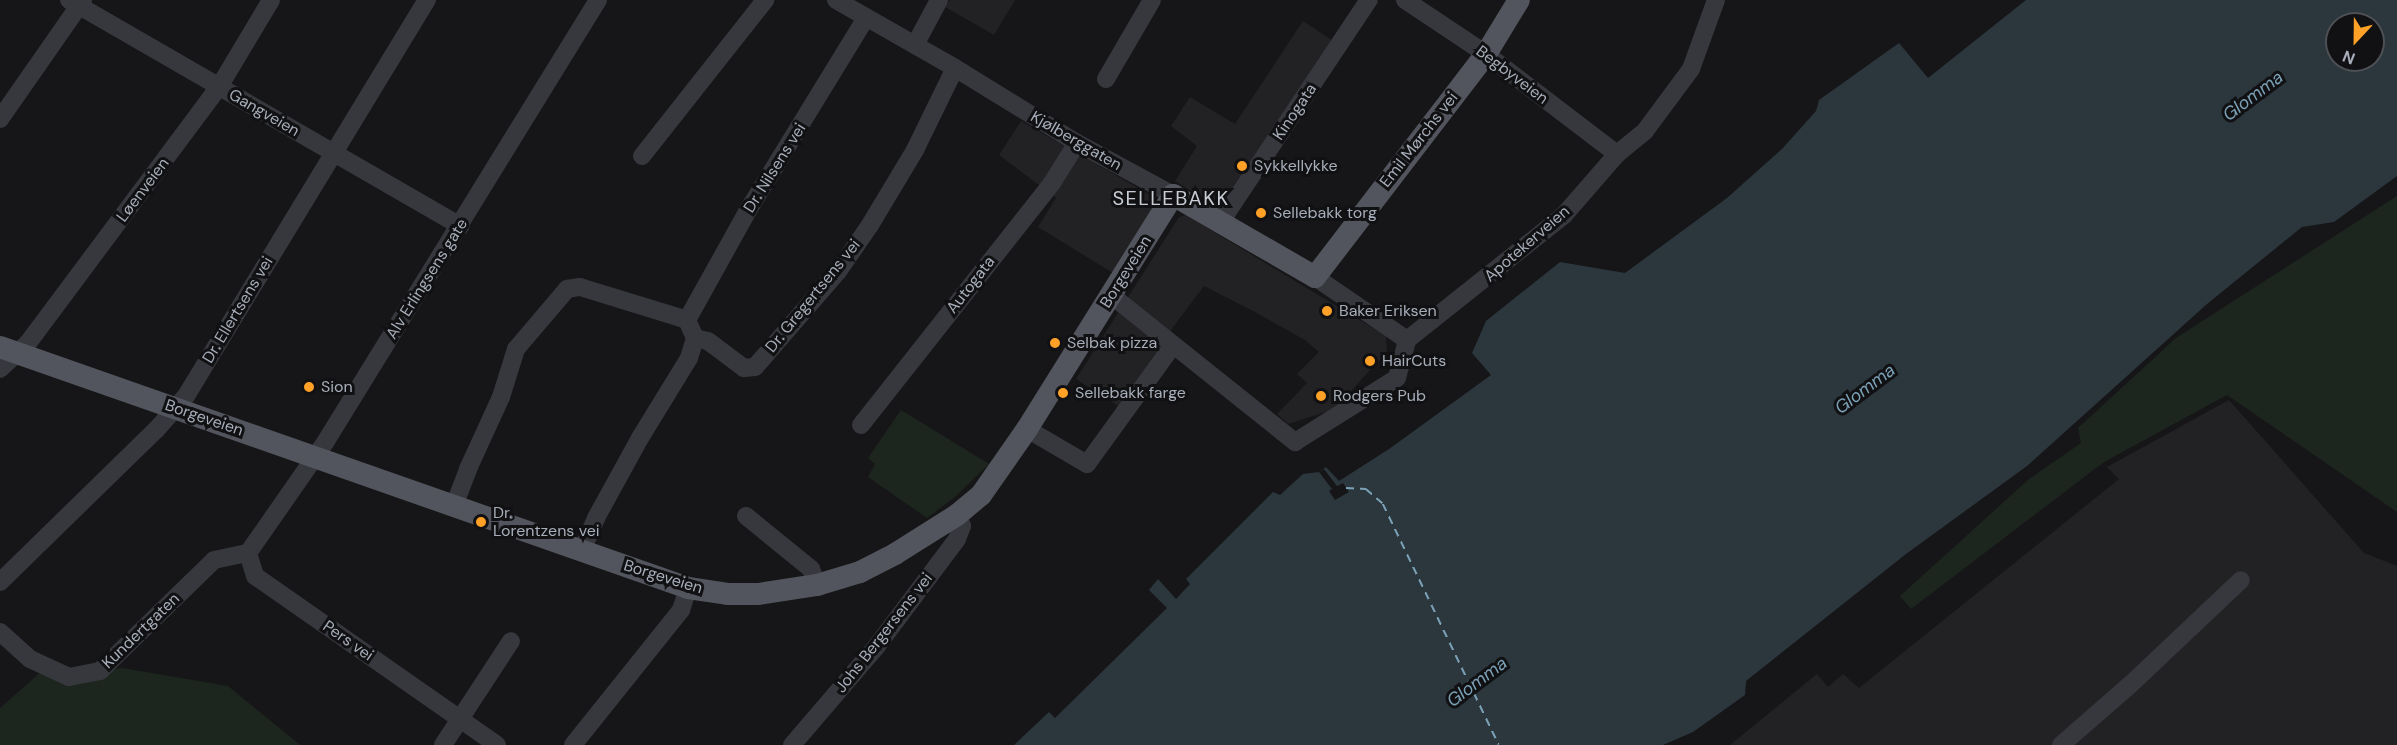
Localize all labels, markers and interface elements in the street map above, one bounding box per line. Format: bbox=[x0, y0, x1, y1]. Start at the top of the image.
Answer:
north arrow bbox=[2325, 12, 2385, 72]
street label: Begbyveien bbox=[1472, 42, 1552, 108]
text: N bbox=[2339, 45, 2358, 69]
water label: Glomma bbox=[2218, 66, 2288, 126]
street label: Kinogata bbox=[1269, 80, 1321, 144]
street label: Gangveien bbox=[225, 85, 303, 141]
street label: Emil Mørchs vei bbox=[1376, 89, 1462, 191]
street label: Kjølberggaten bbox=[1027, 107, 1125, 175]
street label: Dr. Nilsens vei bbox=[740, 120, 810, 216]
street label: Løenveien bbox=[113, 154, 173, 226]
place label: Sykkellykke bbox=[1254, 156, 1337, 176]
marker: Sykkellykke bbox=[1235, 159, 1249, 173]
district label: SELLEBAKK bbox=[1112, 186, 1230, 210]
street label: Apotekerveien bbox=[1480, 202, 1574, 286]
place label: Sellebakk torg bbox=[1273, 203, 1377, 223]
marker: Sellebakk torg bbox=[1254, 206, 1268, 220]
street label: Alv Erlingsens gate bbox=[382, 215, 472, 343]
street label: Borgeveien bbox=[1096, 232, 1156, 312]
street label: Dr. Gregertsens vei bbox=[762, 236, 864, 356]
street label: Dr. Ellertsens vei bbox=[199, 253, 277, 367]
street label: Autogata bbox=[943, 253, 999, 317]
place label: Baker Eriksen bbox=[1339, 301, 1437, 321]
marker: Baker Eriksen bbox=[1320, 304, 1334, 318]
place label: Selbak pizza bbox=[1067, 333, 1157, 353]
marker: Selbak pizza bbox=[1048, 336, 1062, 350]
place label: HairCuts bbox=[1382, 351, 1446, 371]
marker: HairCuts bbox=[1363, 354, 1377, 368]
water label: Glomma bbox=[1830, 359, 1900, 419]
place label: Sion bbox=[321, 377, 353, 397]
marker: Sion bbox=[302, 380, 316, 394]
place label: Sellebakk farge bbox=[1075, 383, 1186, 403]
marker: Sellebakk farge bbox=[1056, 386, 1070, 400]
place label: Rodgers Pub bbox=[1333, 386, 1426, 406]
marker: Rodgers Pub bbox=[1314, 389, 1328, 403]
street label: Borgeveien bbox=[162, 396, 246, 440]
place label: Dr. Lorentzens vei bbox=[493, 503, 600, 541]
marker: Dr. Lorentzens vei bbox=[474, 515, 488, 529]
street label: Borgeveien bbox=[621, 556, 705, 598]
street label: Johs Bergersens vei bbox=[831, 569, 937, 697]
street label: Kundertgaten bbox=[98, 589, 184, 673]
street label: Pers vei bbox=[319, 617, 377, 665]
water label: Glomma bbox=[1442, 652, 1512, 712]

